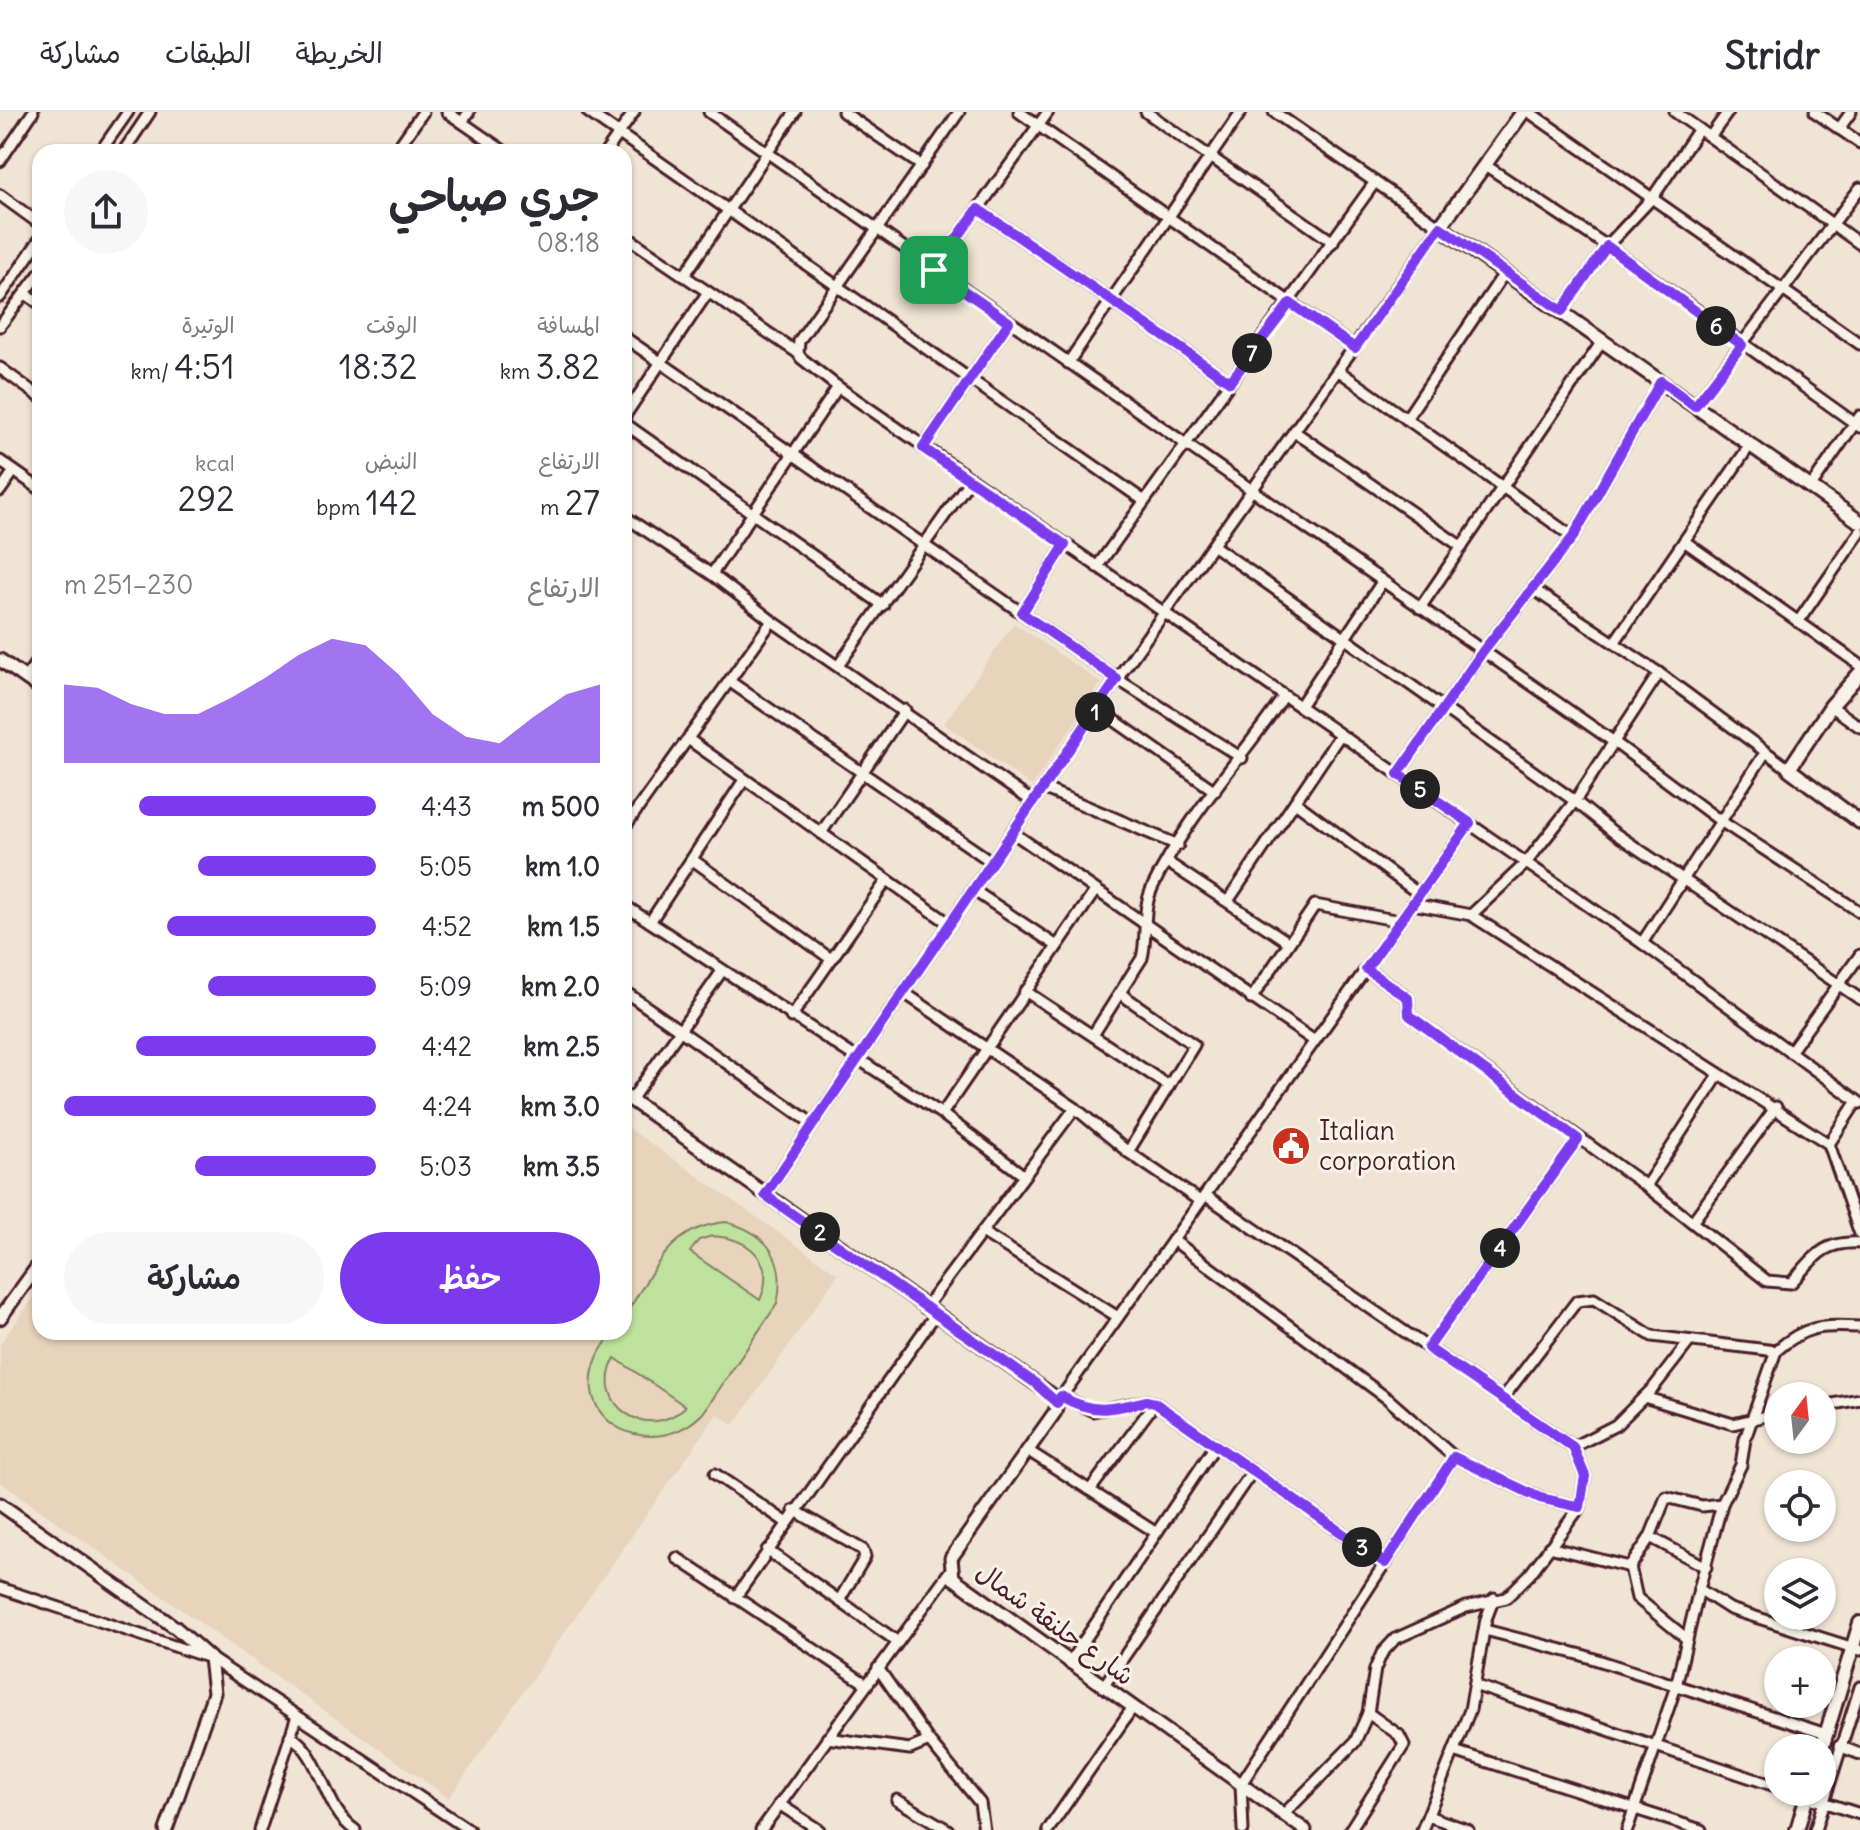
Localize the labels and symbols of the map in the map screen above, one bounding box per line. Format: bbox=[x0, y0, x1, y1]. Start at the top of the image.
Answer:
pin bbox=[900, 236, 968, 304]
pin: 6 bbox=[1696, 306, 1736, 346]
pin: 7 bbox=[1232, 333, 1272, 373]
pin: 1 bbox=[1075, 692, 1115, 732]
pin: 5 bbox=[1400, 769, 1440, 809]
place label: Italian corporation bbox=[1319, 1114, 1456, 1177]
public building icon: Italian corporation bbox=[1270, 1125, 1312, 1167]
pin: 2 bbox=[800, 1212, 840, 1252]
pin: 4 bbox=[1480, 1228, 1520, 1268]
north arrow bbox=[1764, 1382, 1836, 1454]
pin: 3 bbox=[1342, 1527, 1382, 1567]
street label: شارع حلنقة شمال bbox=[968, 1555, 1141, 1694]

